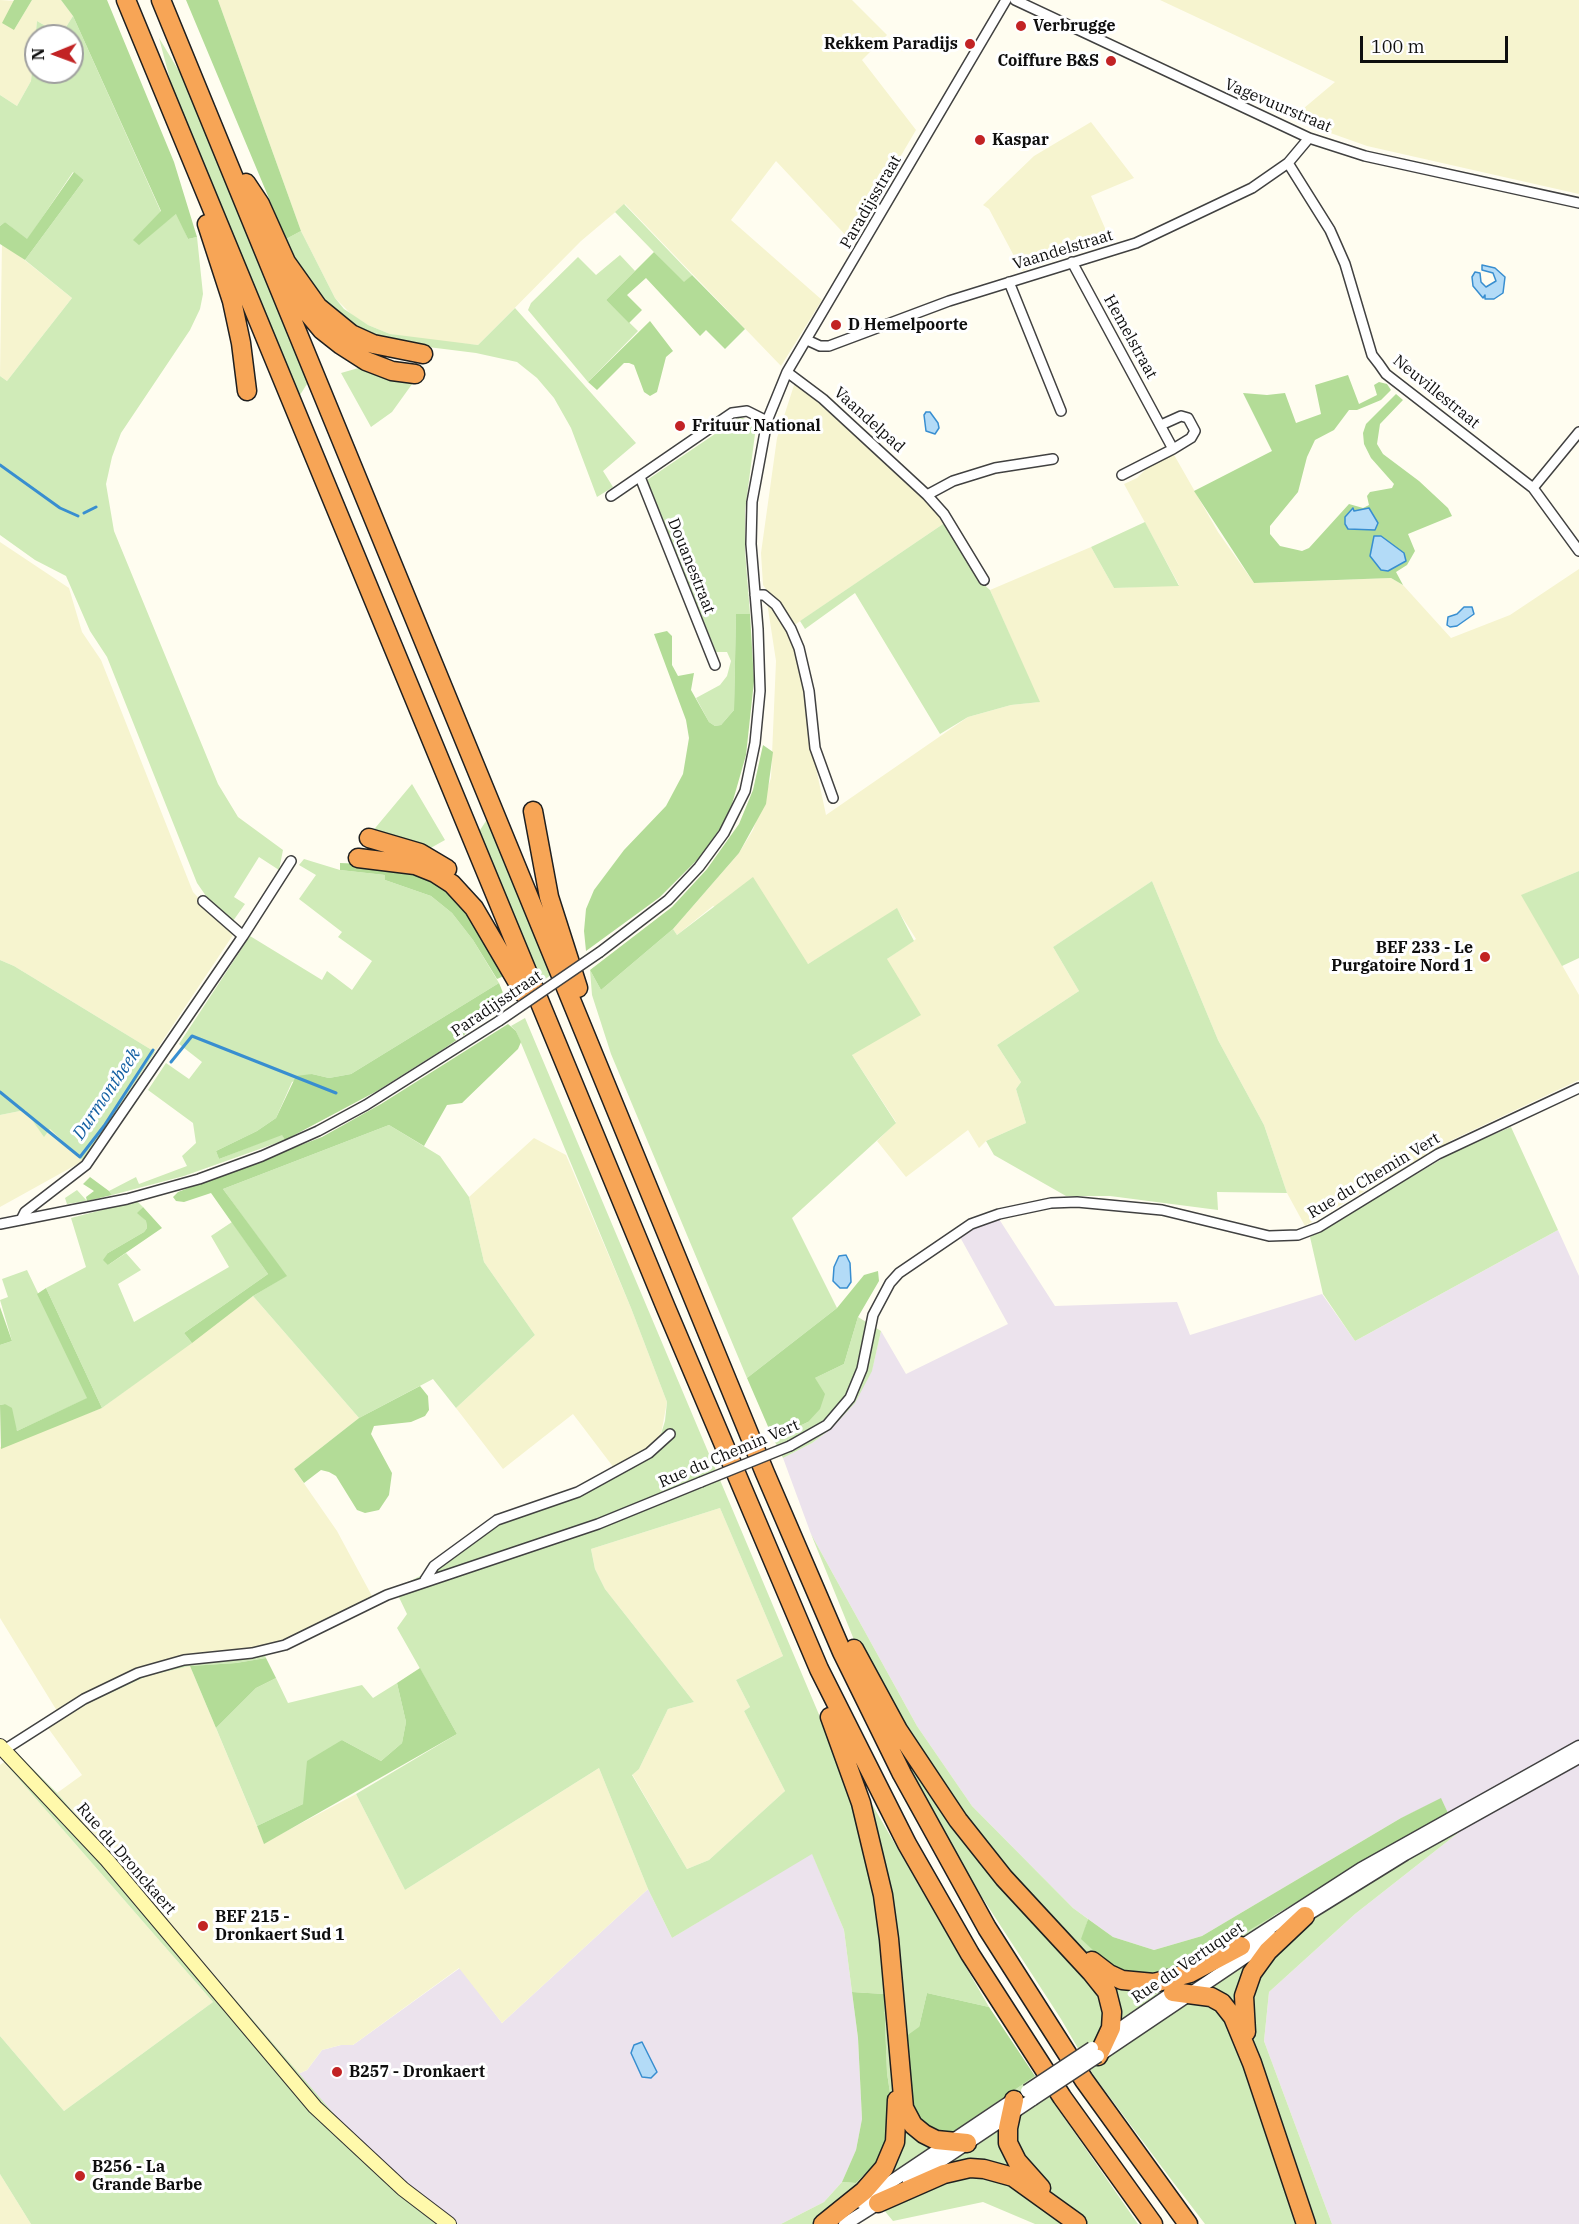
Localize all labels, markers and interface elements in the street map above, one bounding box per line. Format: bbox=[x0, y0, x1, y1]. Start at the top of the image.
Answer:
place label: Verbrugge bbox=[1033, 16, 1116, 36]
marker: Verbrugge bbox=[1014, 19, 1028, 33]
north arrow bbox=[24, 24, 84, 84]
scale bar bbox=[1363, 24, 1512, 62]
place label: Rekkem Paradijs bbox=[824, 34, 958, 54]
text: 100 m bbox=[1371, 35, 1425, 58]
marker: Rekkem Paradijs bbox=[963, 37, 977, 51]
text: N bbox=[28, 48, 48, 61]
place label: Coiffure B&S bbox=[997, 51, 1099, 71]
marker: Coiffure B&S bbox=[1104, 54, 1118, 68]
street label: Vagevuurstraat bbox=[1222, 75, 1334, 137]
place label: Kaspar bbox=[992, 130, 1049, 150]
marker: Kaspar bbox=[973, 133, 987, 147]
street label: Paradijsstraat bbox=[836, 152, 906, 252]
street label: Vaandelstraat bbox=[1011, 226, 1115, 274]
street label: Hemelstraat bbox=[1099, 292, 1161, 382]
place label: D Hemelpoorte bbox=[848, 315, 968, 335]
marker: D Hemelpoorte bbox=[829, 318, 843, 332]
street label: Neuvillestraat bbox=[1389, 351, 1483, 433]
street label: Vaandelpad bbox=[830, 383, 908, 457]
place label: Frituur National bbox=[692, 416, 821, 436]
marker: Frituur National bbox=[673, 419, 687, 433]
street label: Douanestraat bbox=[663, 516, 719, 616]
place label: BEF 233 - Le Purgatoire Nord 1 bbox=[1331, 938, 1473, 976]
marker: BEF 233 - Le Purgatoire Nord 1 bbox=[1478, 950, 1492, 964]
street label: Paradijsstraat bbox=[448, 967, 546, 1041]
water label: Durmontbeek bbox=[69, 1044, 145, 1144]
street label: Rue du Chemin Vert bbox=[1305, 1129, 1443, 1223]
street label: Rue du Chemin Vert bbox=[656, 1416, 802, 1492]
street label: Rue du Dronckaert bbox=[72, 1799, 180, 1919]
place label: BEF 215 - Dronkaert Sud 1 bbox=[215, 1907, 345, 1945]
street label: Rue du Vertuquet bbox=[1128, 1918, 1248, 2008]
marker: BEF 215 - Dronkaert Sud 1 bbox=[196, 1919, 210, 1933]
place label: B257 - Dronkaert bbox=[349, 2062, 485, 2082]
marker: B257 - Dronkaert bbox=[330, 2065, 344, 2079]
place label: B256 - La Grande Barbe bbox=[92, 2157, 202, 2195]
marker: B256 - La Grande Barbe bbox=[73, 2169, 87, 2183]

